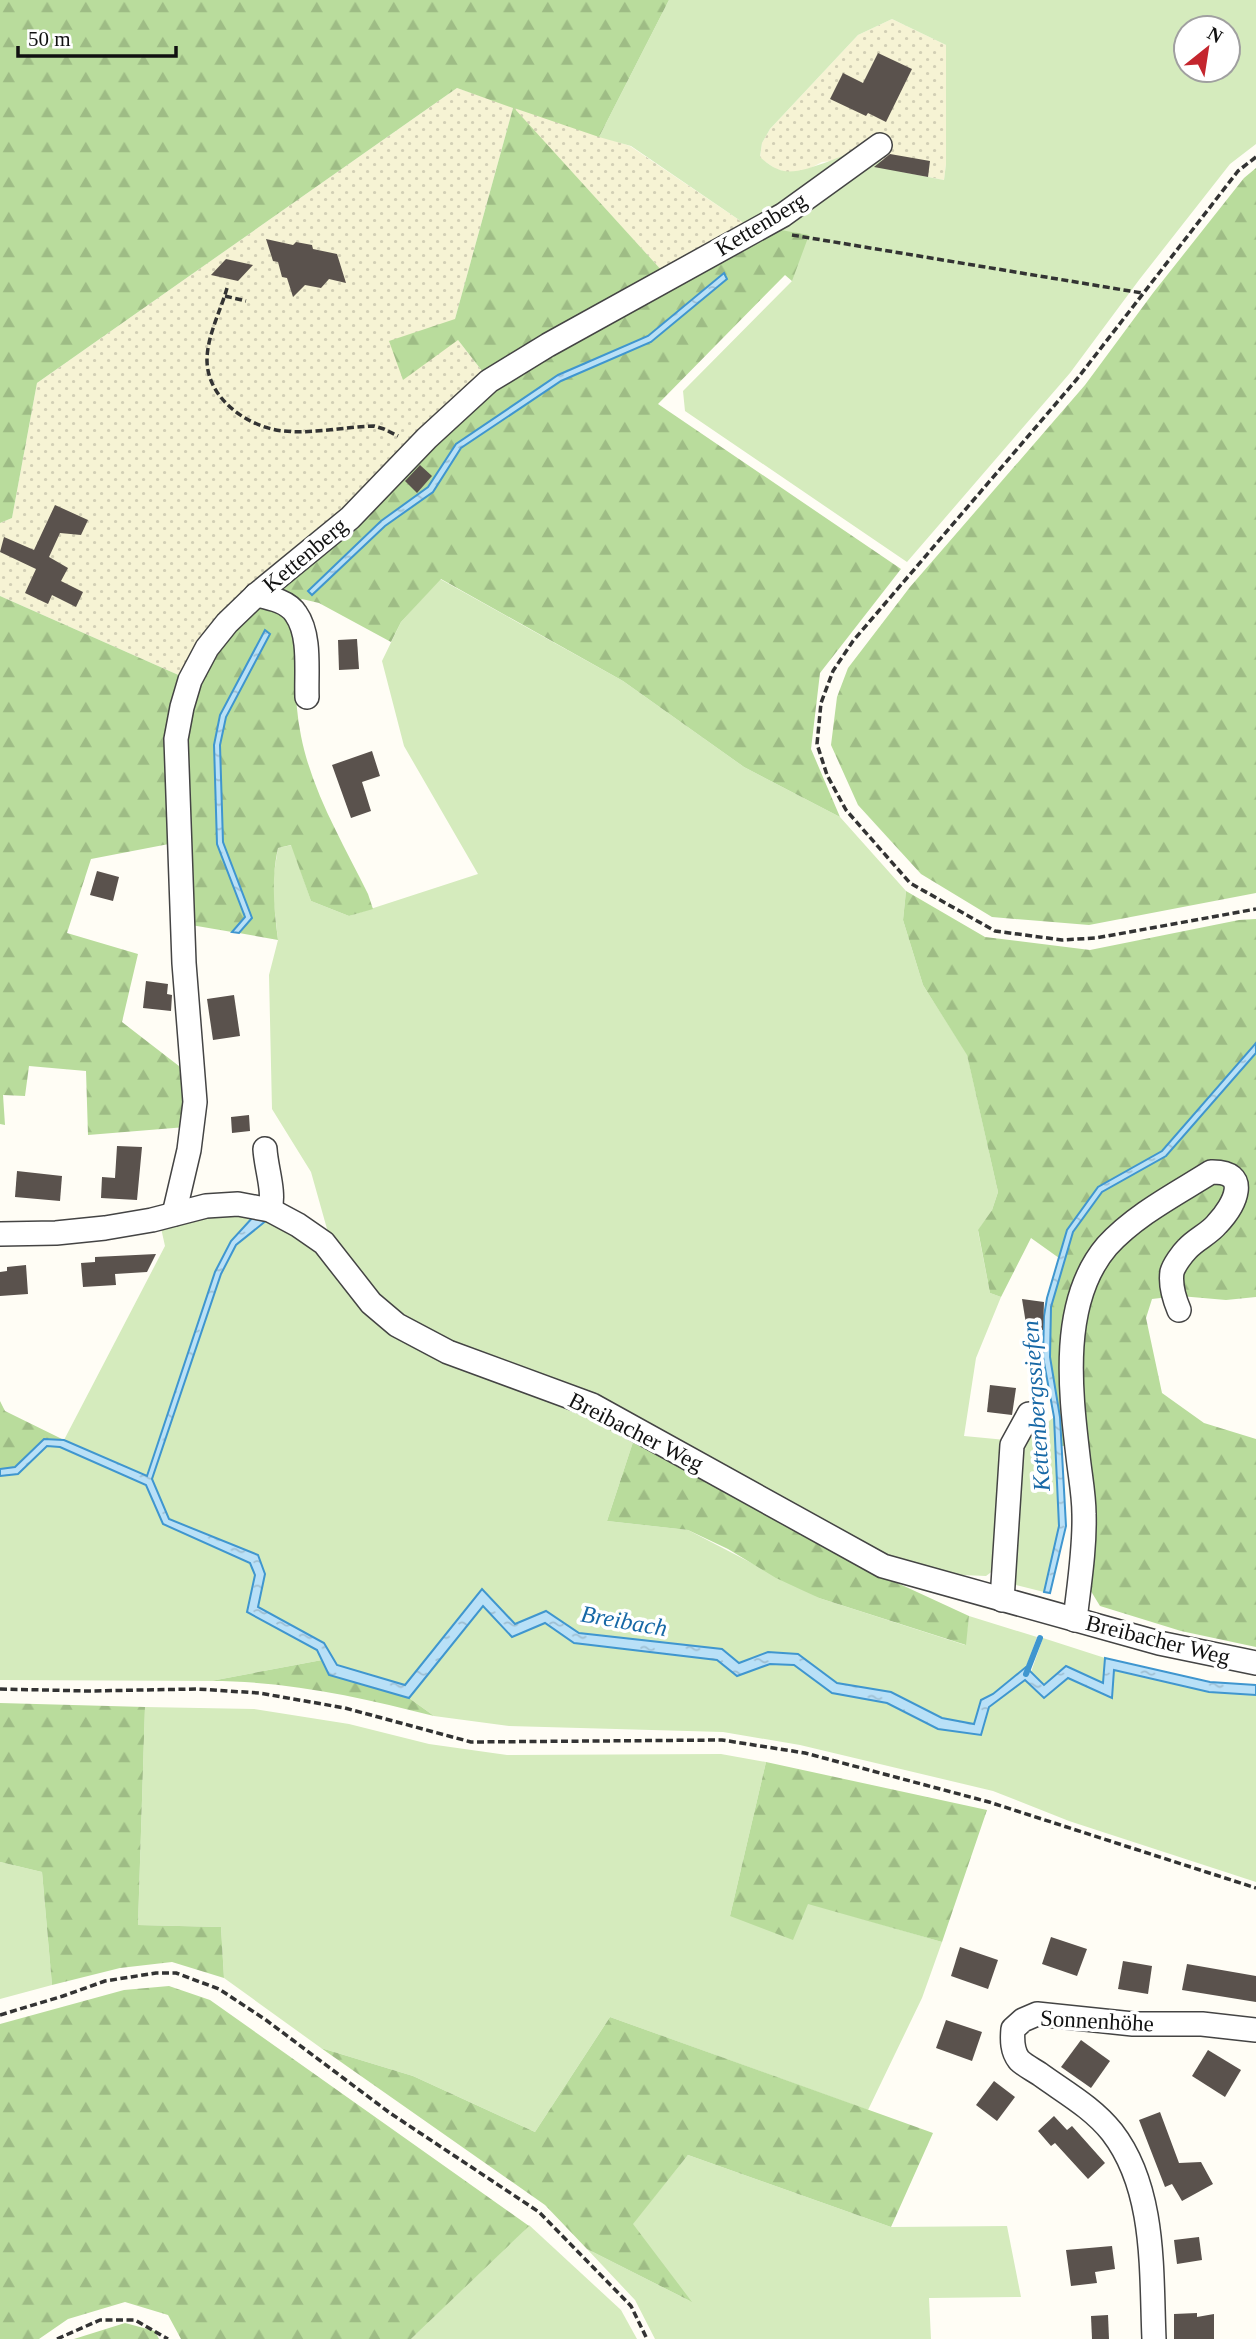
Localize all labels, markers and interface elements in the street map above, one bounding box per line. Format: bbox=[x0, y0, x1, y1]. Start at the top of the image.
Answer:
scale bar bbox=[18, 14, 175, 58]
north arrow bbox=[1172, 14, 1242, 84]
text: N bbox=[1204, 22, 1227, 47]
text: 50 m bbox=[28, 27, 71, 51]
street label: Kettenberg bbox=[711, 187, 811, 261]
street label: Kettenberg bbox=[258, 512, 352, 597]
water label: Kettenbergssiefen bbox=[1017, 1320, 1055, 1493]
street label: Breibacher Weg bbox=[564, 1387, 708, 1477]
water label: Breibach bbox=[579, 1601, 669, 1641]
street label: Breibacher Weg bbox=[1083, 1610, 1233, 1670]
street label: Sonnenhöhe bbox=[1040, 2006, 1154, 2036]

